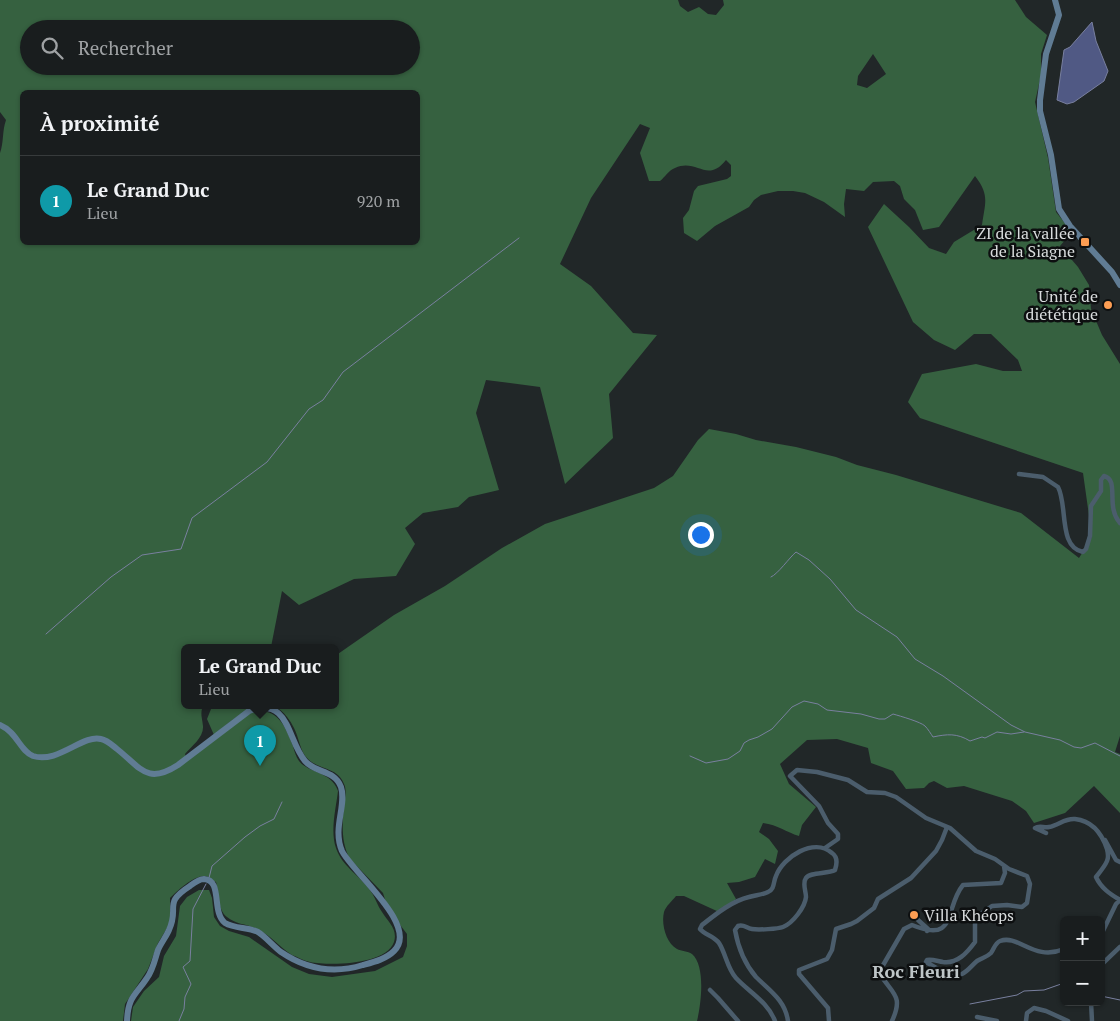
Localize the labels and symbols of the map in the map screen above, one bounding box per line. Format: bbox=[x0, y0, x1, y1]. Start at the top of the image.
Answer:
place label: ZI de la vallée de la Siagne bbox=[976, 222, 1075, 262]
marker: ZI de la vallée de la Siagne bbox=[1079, 236, 1091, 248]
place label: Unité de diététique bbox=[1026, 285, 1098, 325]
marker: Unité de diététique bbox=[1102, 299, 1114, 311]
your location bbox=[688, 522, 714, 548]
pin: 1 bbox=[244, 725, 276, 766]
place label: Villa Khéops bbox=[924, 904, 1014, 926]
marker: Villa Khéops bbox=[908, 909, 920, 921]
district label: Roc Fleuri bbox=[872, 959, 960, 983]

